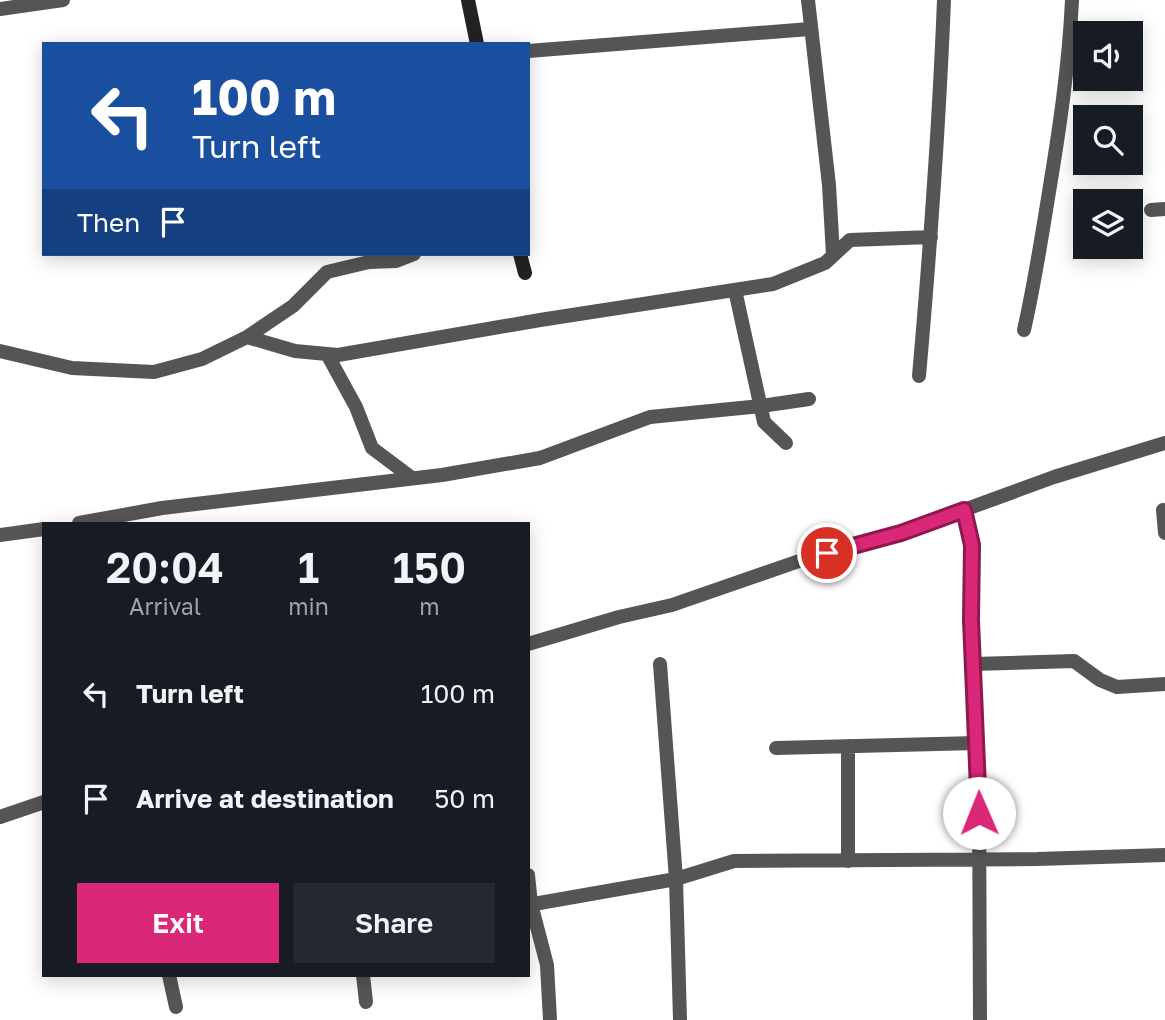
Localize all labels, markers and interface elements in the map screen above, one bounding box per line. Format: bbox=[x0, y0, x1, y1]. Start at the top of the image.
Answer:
map controls bbox=[1073, 21, 1143, 259]
button: sound bbox=[1073, 21, 1143, 91]
text: 100 m bbox=[192, 67, 336, 126]
icon: left bbox=[77, 70, 168, 161]
button: search bbox=[1073, 105, 1143, 175]
text: Turn left bbox=[192, 127, 321, 165]
button: layers bbox=[1073, 189, 1143, 259]
icon: arrive bbox=[154, 203, 192, 241]
text: Then bbox=[77, 207, 140, 238]
pin bbox=[797, 523, 857, 583]
icon: arrive bbox=[808, 534, 846, 572]
text: 20:04 bbox=[106, 542, 224, 592]
text: 1 bbox=[298, 542, 319, 592]
text: 150 bbox=[393, 542, 466, 592]
text: Arrival bbox=[129, 592, 201, 620]
text: min bbox=[288, 592, 329, 620]
text: m bbox=[419, 592, 440, 620]
icon: left bbox=[77, 675, 115, 713]
text: Turn left bbox=[136, 678, 244, 709]
text: 100 m bbox=[421, 678, 495, 709]
position arrow bbox=[942, 776, 1016, 850]
icon: arrive bbox=[77, 780, 115, 818]
text: Arrive at destination bbox=[136, 783, 394, 814]
text: 50 m bbox=[434, 783, 495, 814]
button: Exit bbox=[77, 883, 279, 963]
button: Share bbox=[293, 883, 495, 963]

